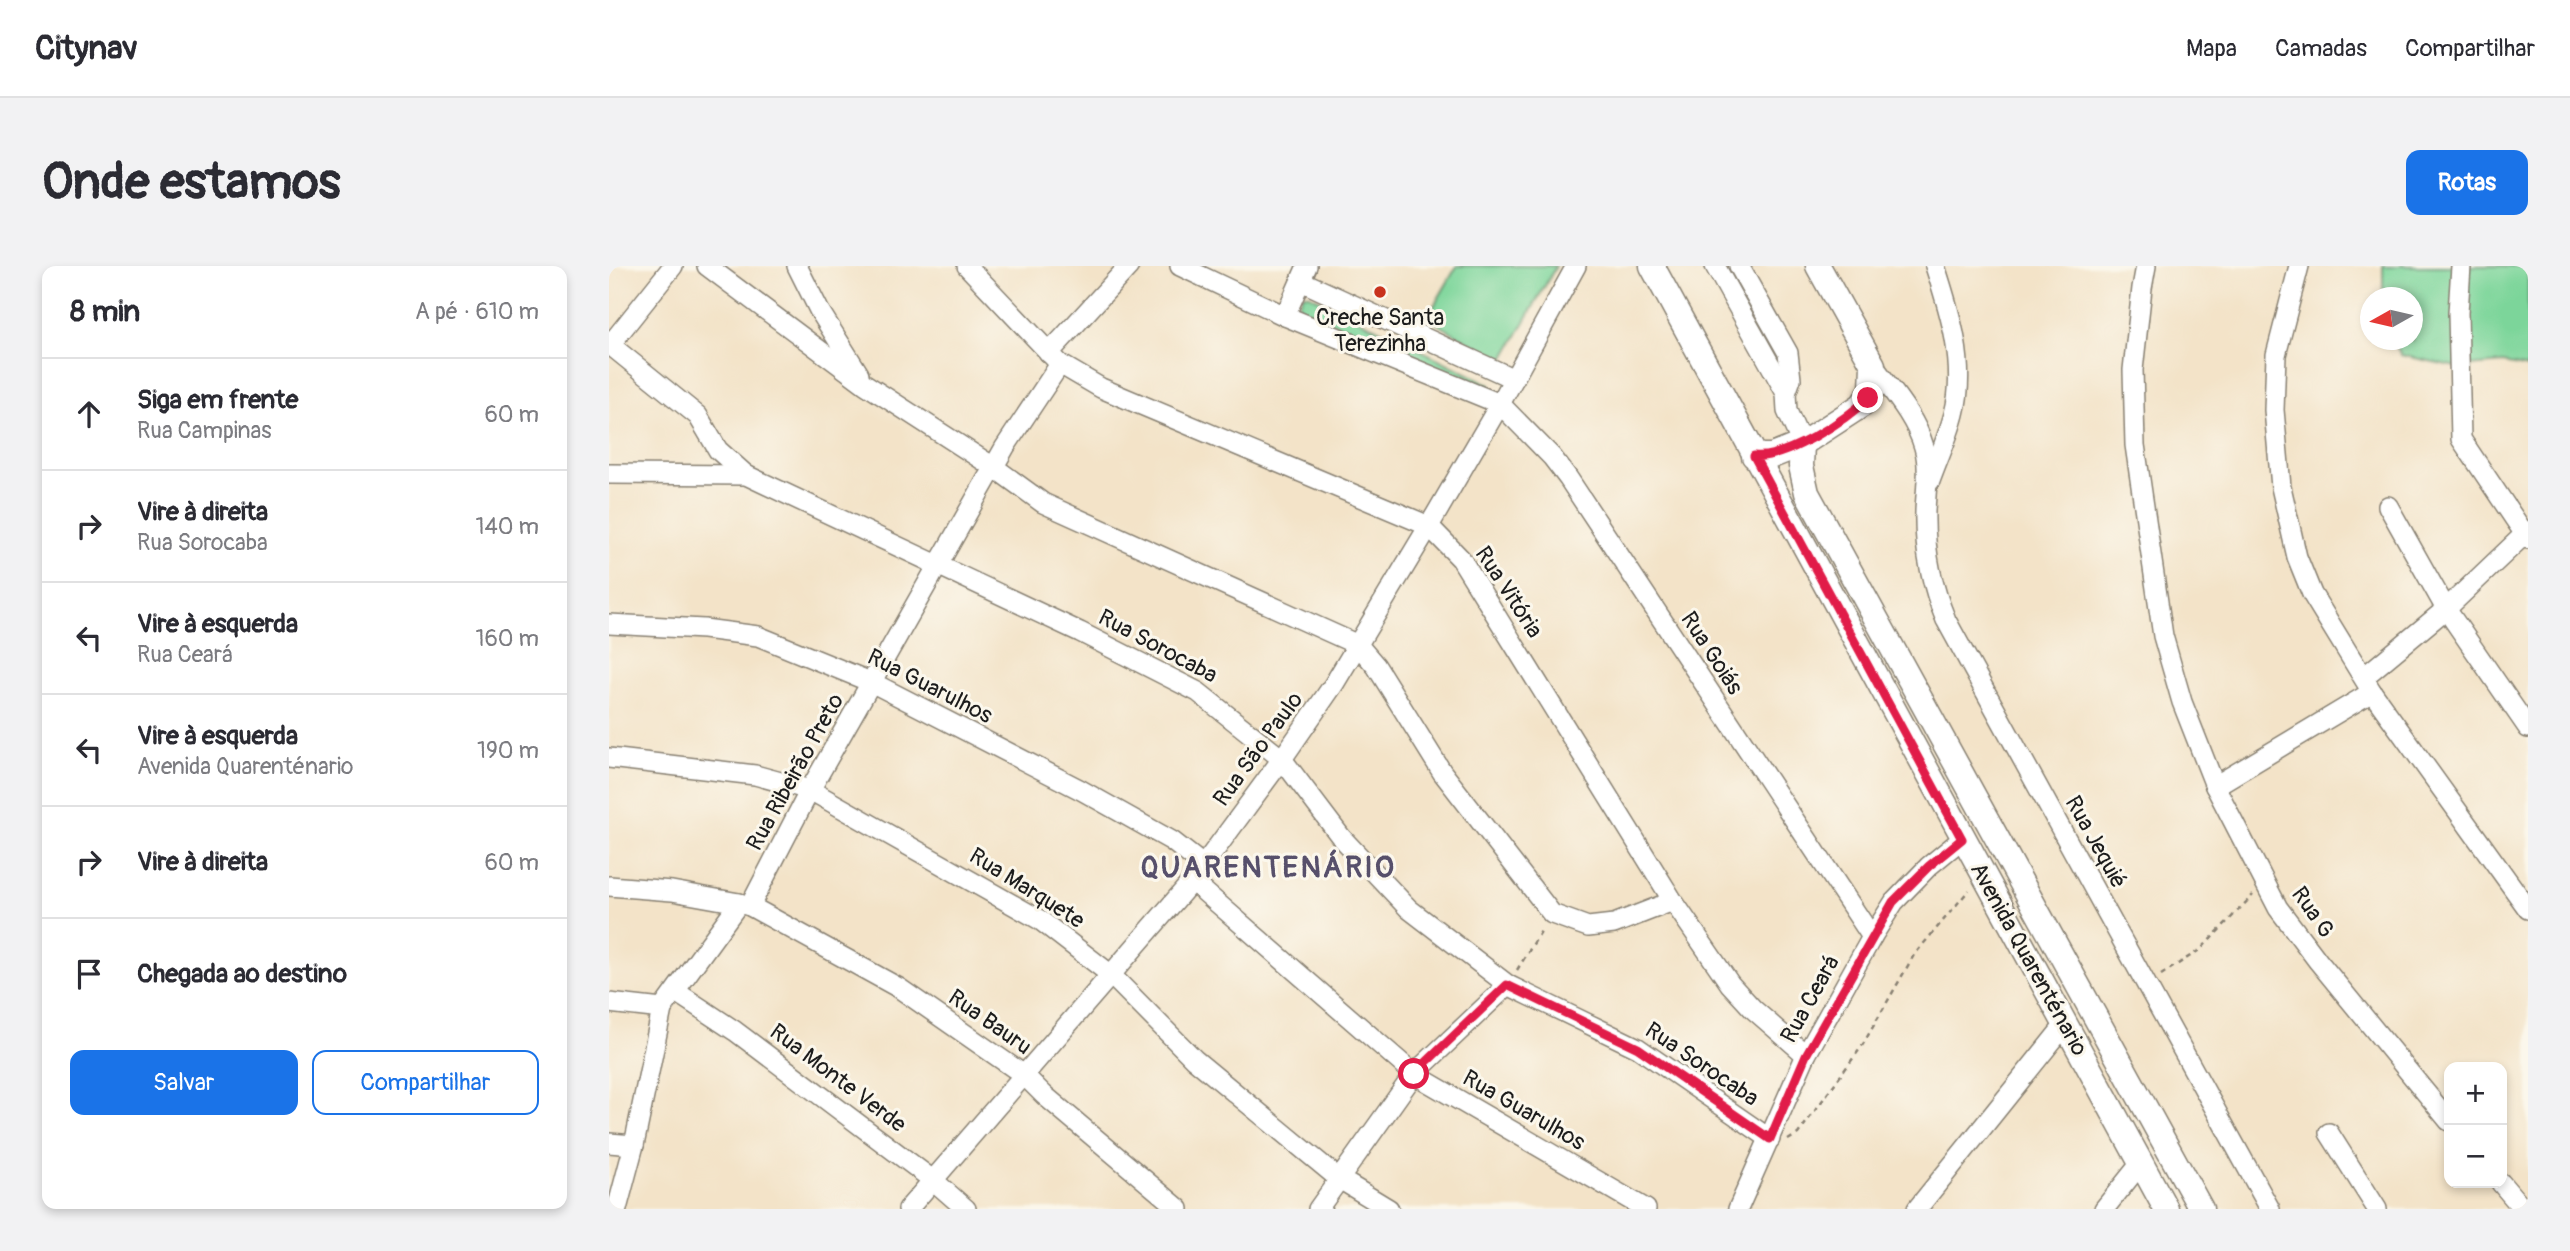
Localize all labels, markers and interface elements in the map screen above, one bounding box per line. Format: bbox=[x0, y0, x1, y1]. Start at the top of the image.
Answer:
text: Citynav bbox=[35, 28, 138, 69]
text: Mapa bbox=[2186, 34, 2237, 63]
text: Camadas bbox=[2275, 34, 2367, 63]
text: Compartilhar bbox=[2405, 34, 2535, 63]
button: Rotas bbox=[2406, 150, 2528, 215]
text: Onde estamos bbox=[42, 152, 340, 213]
marker: Creche Santa Terezinha bbox=[1372, 284, 1388, 300]
north arrow bbox=[2360, 287, 2423, 350]
text: 8 min bbox=[70, 293, 140, 330]
text: A pé · 610 m bbox=[415, 297, 539, 326]
place label: Creche Santa Terezinha bbox=[1316, 303, 1444, 358]
route end bbox=[1852, 382, 1883, 413]
text: Siga em frente bbox=[137, 384, 298, 416]
icon: ahead bbox=[70, 395, 108, 433]
text: 60 m bbox=[484, 400, 539, 429]
text: Rua Campinas bbox=[137, 416, 272, 445]
text: Vire à direita bbox=[137, 496, 268, 528]
icon: right bbox=[70, 507, 108, 545]
text: 140 m bbox=[476, 512, 539, 541]
text: Rua Sorocaba bbox=[137, 528, 268, 557]
street label: Rua Vitória bbox=[1469, 541, 1549, 643]
street label: Rua Sorocaba bbox=[1093, 602, 1223, 690]
street label: Rua Goiás bbox=[1674, 606, 1750, 700]
text: Vire à esquerda bbox=[137, 608, 298, 640]
icon: left bbox=[70, 619, 108, 657]
text: 160 m bbox=[475, 624, 539, 653]
text: Rua Ceará bbox=[137, 640, 233, 669]
street label: Rua Guarulhos bbox=[862, 642, 998, 730]
street label: Rua São Paulo bbox=[1207, 686, 1309, 812]
street label: Rua Ribeirão Preto bbox=[740, 688, 850, 856]
text: Vire à esquerda bbox=[137, 720, 298, 752]
icon: left bbox=[70, 731, 108, 769]
text: 190 m bbox=[477, 736, 539, 765]
text: Avenida Quarenténario bbox=[137, 752, 353, 781]
street label: Rua Jequié bbox=[2059, 791, 2133, 893]
street label: Rua Marquete bbox=[964, 841, 1090, 935]
icon: right bbox=[70, 843, 108, 881]
text: Vire à direita bbox=[137, 846, 268, 878]
text: 60 m bbox=[484, 848, 539, 877]
district label: QUARENTENÁRIO bbox=[1140, 849, 1396, 886]
street label: Avenida Quarenténario bbox=[1964, 857, 2094, 1061]
street label: Rua G bbox=[2285, 881, 2341, 943]
street label: Rua Ceará bbox=[1774, 950, 1846, 1048]
icon: arrive bbox=[70, 955, 108, 993]
text: Chegada ao destino bbox=[137, 958, 347, 990]
street label: Rua Bauru bbox=[943, 983, 1037, 1061]
street label: Rua Sorocaba bbox=[1640, 1015, 1764, 1113]
street label: Rua Monte Verde bbox=[764, 1017, 912, 1139]
button: Salvar bbox=[70, 1050, 298, 1115]
button: Compartilhar bbox=[312, 1050, 539, 1115]
route start bbox=[1398, 1058, 1429, 1089]
map controls bbox=[2444, 1062, 2507, 1188]
button: + bbox=[2444, 1062, 2507, 1125]
street label: Rua Guarulhos bbox=[1458, 1063, 1590, 1157]
button: − bbox=[2444, 1125, 2507, 1188]

